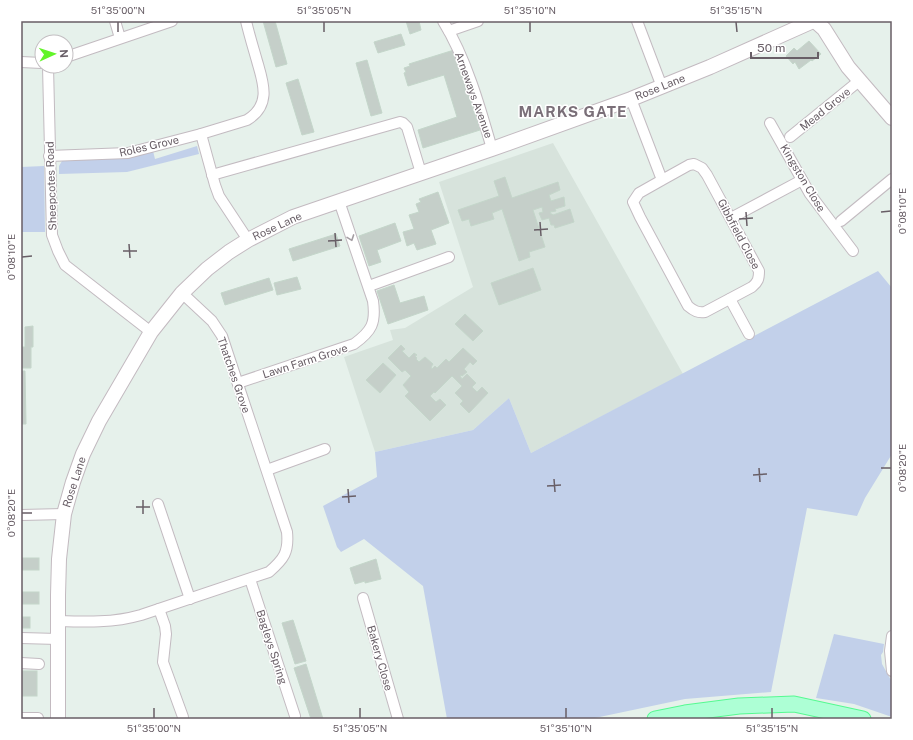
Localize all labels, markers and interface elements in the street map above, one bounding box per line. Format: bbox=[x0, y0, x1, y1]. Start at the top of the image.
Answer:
text: 51°35'00"N bbox=[91, 4, 145, 16]
text: 51°35'05"N bbox=[297, 4, 351, 16]
text: 51°35'10"N bbox=[504, 4, 556, 16]
text: 51°35'15"N bbox=[710, 4, 762, 16]
north arrow bbox=[34, 34, 74, 74]
scale bar bbox=[751, 34, 818, 60]
text: 50 m bbox=[757, 41, 785, 55]
text: N bbox=[58, 49, 70, 58]
street label: Arneways Avenue bbox=[453, 50, 495, 140]
street label: Rose Lane bbox=[633, 72, 687, 102]
street label: Mead Grove bbox=[797, 85, 853, 133]
district label: MARKS GATE bbox=[519, 103, 627, 120]
street label: Roles Grove bbox=[118, 133, 180, 159]
street label: Sheepcotes Road bbox=[43, 141, 59, 231]
street label: Kingston Close bbox=[778, 142, 828, 214]
text: 0°08'10"E bbox=[896, 188, 908, 234]
street label: Gibbfield Close bbox=[715, 197, 763, 271]
street label: Rose Lane bbox=[251, 209, 303, 243]
text: 0°08'10"E bbox=[5, 234, 17, 280]
one-way arrow bbox=[347, 234, 355, 241]
street label: Thatches Grove bbox=[215, 335, 253, 415]
street label: Lawn Farm Grove bbox=[261, 342, 349, 380]
text: 0°08'20"E bbox=[896, 444, 908, 492]
street label: Rose Lane bbox=[60, 455, 88, 509]
text: 0°08'20"E bbox=[5, 489, 17, 537]
street label: Bagleys Spring bbox=[254, 608, 290, 686]
street label: Bakery Close bbox=[365, 624, 395, 692]
text: 51°35'00"N bbox=[127, 722, 181, 734]
text: 51°35'05"N bbox=[333, 722, 387, 734]
text: 51°35'10"N bbox=[540, 722, 592, 734]
text: 51°35'15"N bbox=[746, 722, 798, 734]

